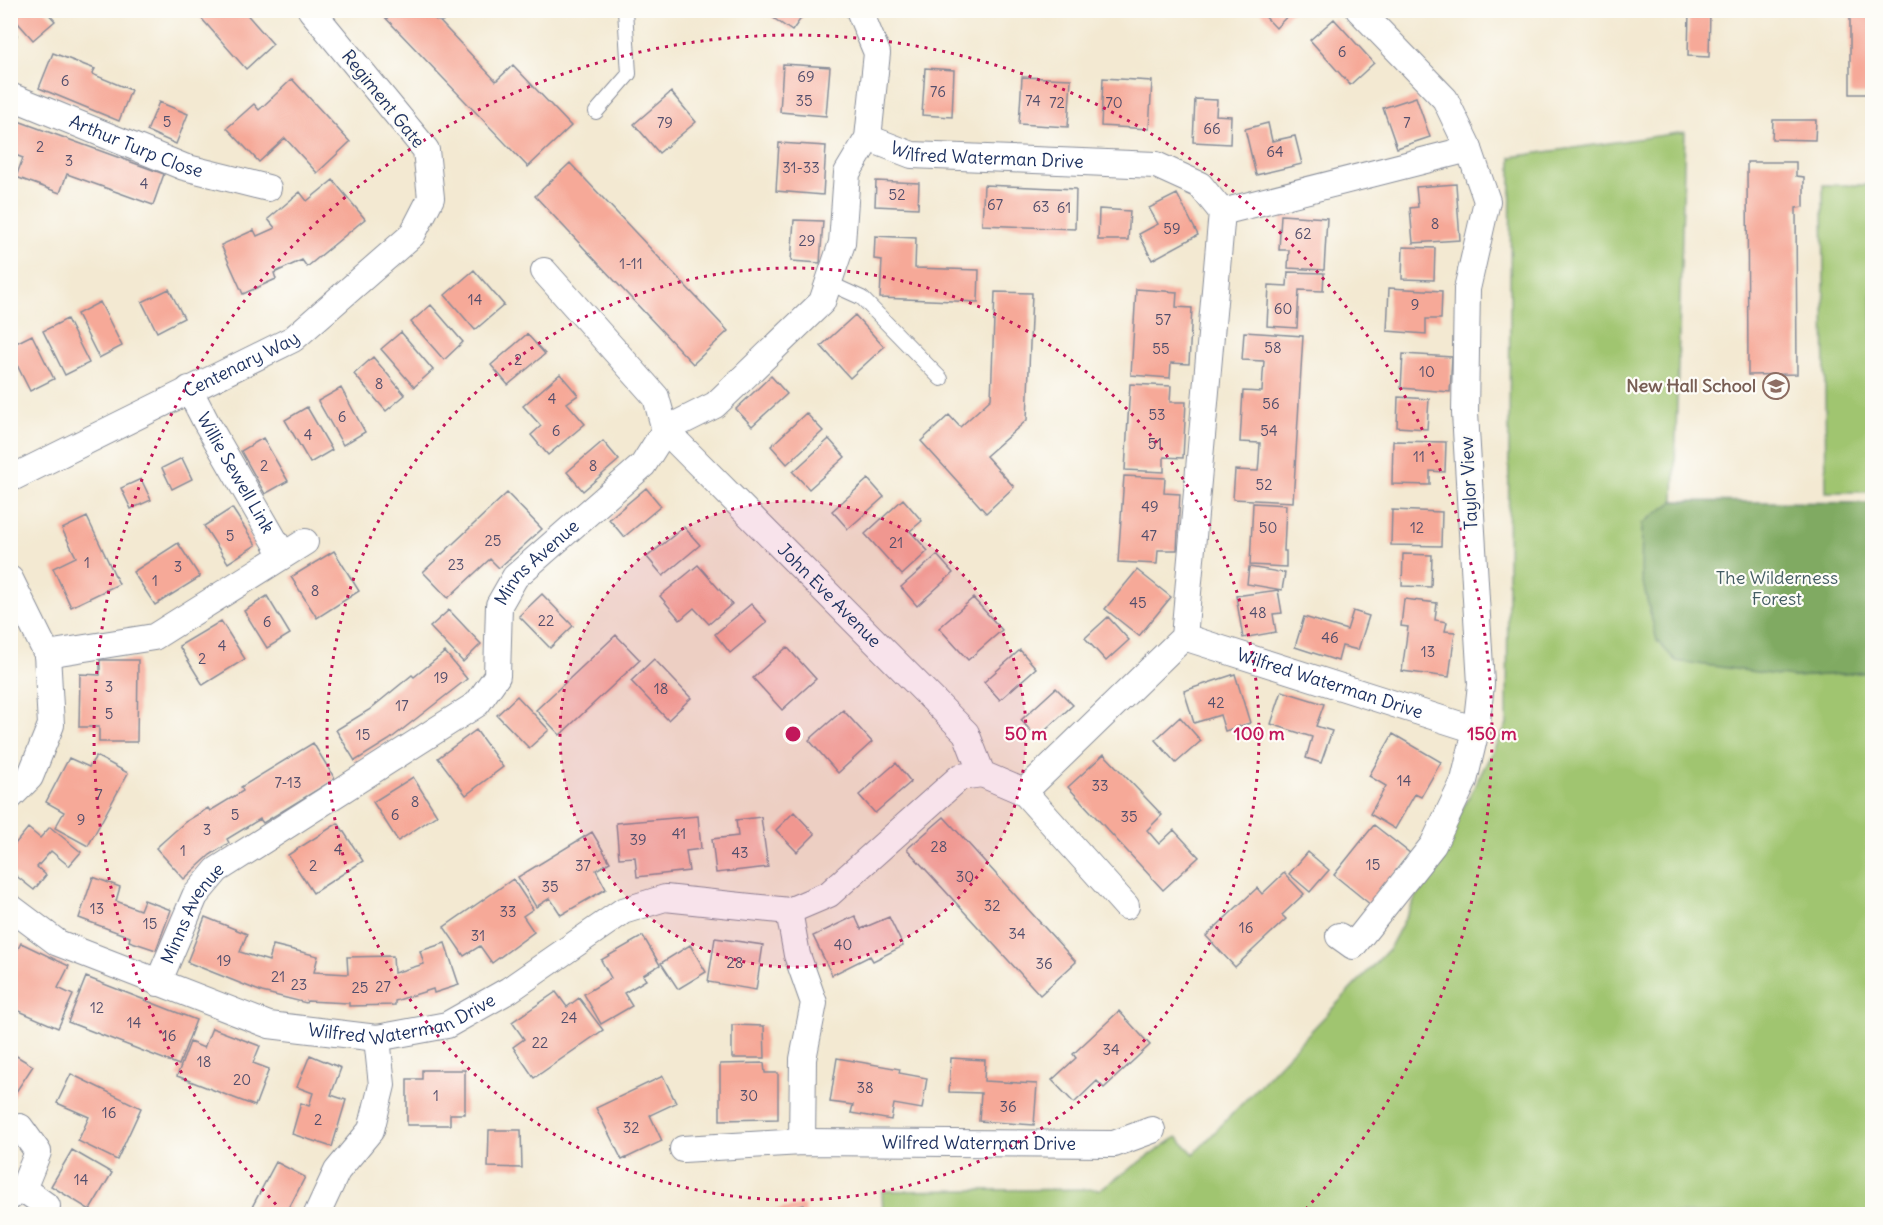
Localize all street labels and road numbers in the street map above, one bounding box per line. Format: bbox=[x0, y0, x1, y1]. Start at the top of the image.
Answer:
street label: Regiment Gate bbox=[337, 45, 430, 152]
street label: Arthur Turp Close bbox=[66, 109, 205, 182]
street label: Wilfred Waterman Drive bbox=[887, 136, 1084, 173]
street label: Centenary Way bbox=[180, 327, 304, 402]
street label: Willie Sewell Link bbox=[192, 408, 280, 537]
street label: Taylor View bbox=[1455, 436, 1482, 530]
street label: Minns Avenue bbox=[489, 514, 584, 609]
street label: John Eve Avenue bbox=[773, 538, 886, 652]
street label: Wilfred Waterman Drive bbox=[1234, 643, 1426, 723]
street label: Minns Avenue bbox=[156, 857, 228, 967]
street label: Wilfred Waterman Drive bbox=[307, 988, 499, 1050]
street label: Wilfred Waterman Drive bbox=[882, 1131, 1076, 1155]

